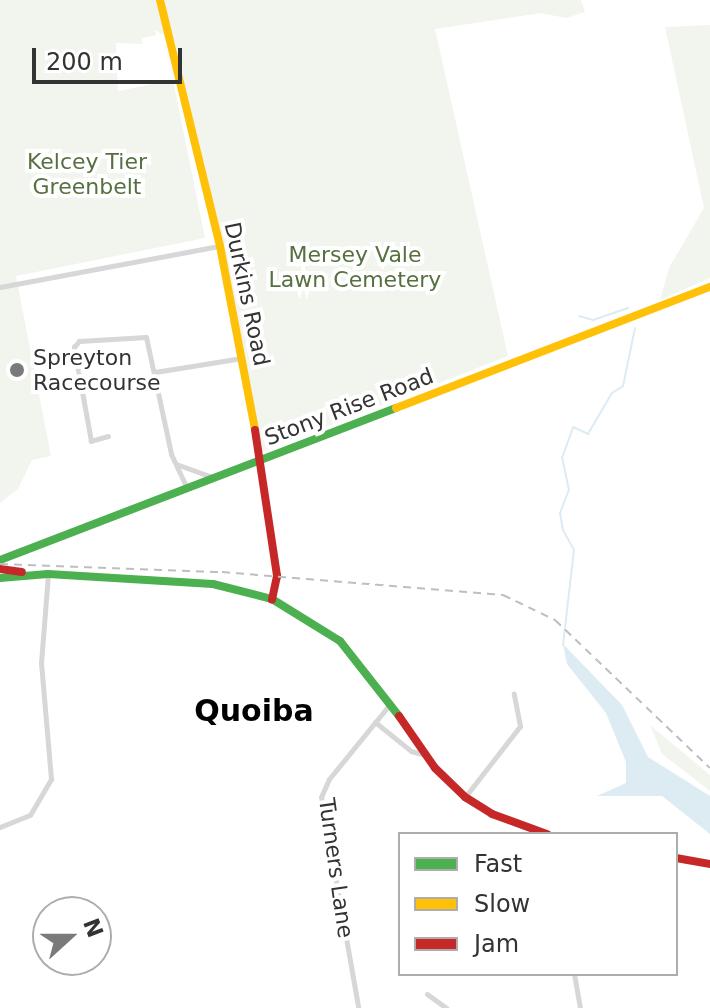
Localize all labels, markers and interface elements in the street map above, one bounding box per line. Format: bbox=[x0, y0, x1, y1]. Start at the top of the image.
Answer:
scale bar bbox=[36, 32, 186, 82]
text: 200 m bbox=[46, 48, 123, 76]
park label: Kelcey Tier Greenbelt bbox=[27, 148, 147, 200]
street label: Durkins Road bbox=[219, 220, 275, 368]
park label: Mersey Vale Lawn Cemetery bbox=[269, 241, 441, 292]
place label: Spreyton Racecourse bbox=[33, 344, 160, 396]
marker: Spreyton Racecourse bbox=[8, 361, 26, 379]
street label: Stony Rise Road bbox=[261, 363, 437, 451]
district label: Quoiba bbox=[194, 693, 314, 729]
street label: Turners Lane bbox=[313, 796, 359, 940]
legend bbox=[398, 832, 678, 976]
text: Fast bbox=[474, 850, 522, 878]
text: Slow bbox=[474, 890, 530, 918]
north arrow bbox=[32, 896, 112, 976]
text: N bbox=[78, 915, 108, 941]
text: Jam bbox=[474, 930, 519, 958]

